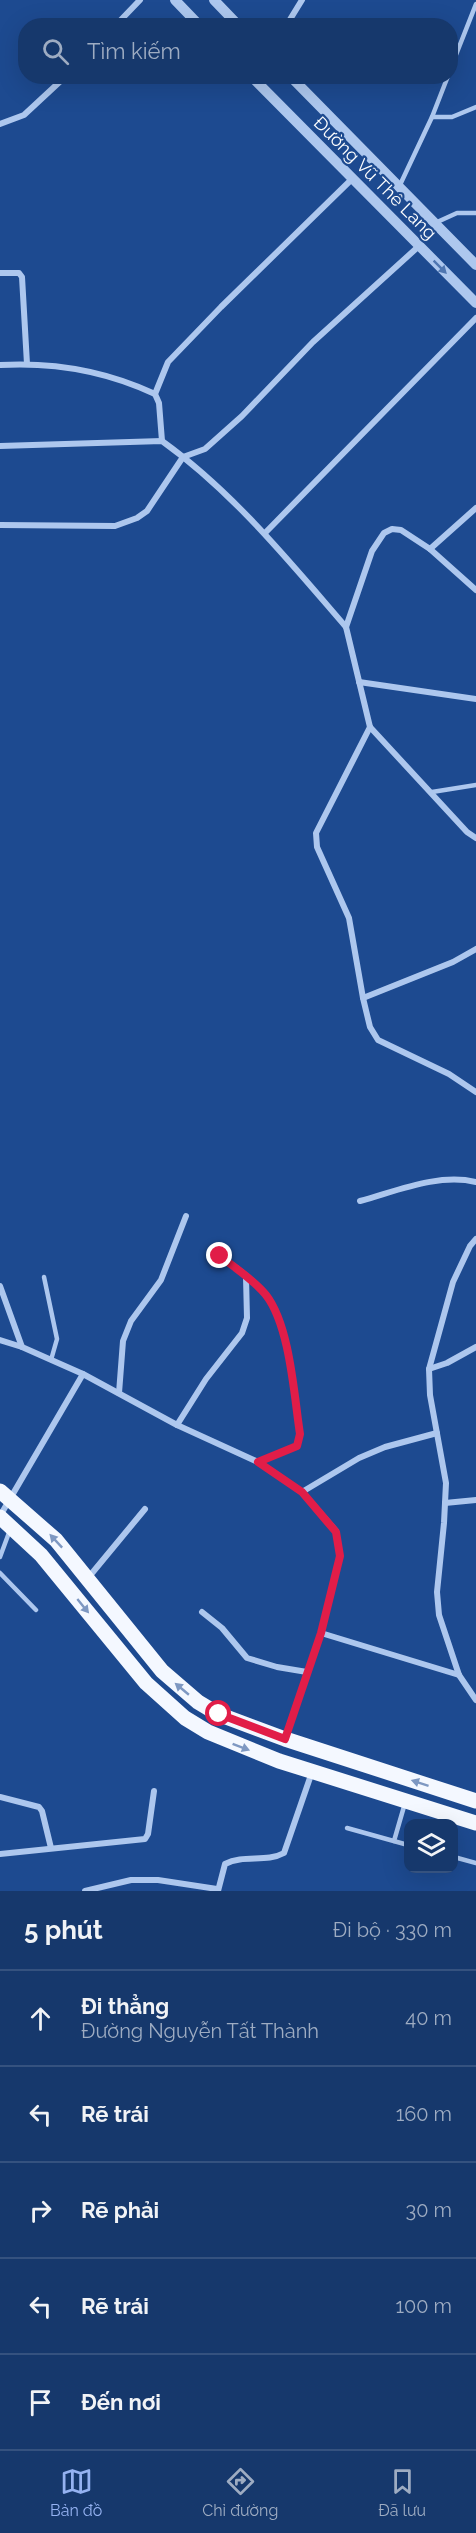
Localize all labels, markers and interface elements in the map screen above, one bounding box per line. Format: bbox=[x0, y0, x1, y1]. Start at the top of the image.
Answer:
search box bbox=[18, 18, 458, 84]
icon: search bbox=[39, 35, 72, 68]
text: Tìm kiếm bbox=[87, 38, 181, 64]
street label: Đường Vũ Thê Lang bbox=[310, 112, 441, 243]
one-way arrow bbox=[432, 260, 447, 274]
route end bbox=[206, 1242, 232, 1268]
one-way arrow bbox=[49, 1534, 63, 1548]
one-way arrow bbox=[76, 1598, 89, 1614]
one-way arrow bbox=[175, 1683, 190, 1696]
route start bbox=[205, 1700, 231, 1726]
one-way arrow bbox=[233, 1742, 251, 1752]
one-way arrow bbox=[411, 1777, 429, 1787]
map controls bbox=[404, 1819, 458, 1873]
button: layers bbox=[404, 1819, 458, 1873]
text: 5 phút bbox=[24, 1915, 103, 1945]
text: Đi bộ · 330 m bbox=[333, 1918, 452, 1942]
text: Đi thẳng bbox=[81, 1993, 169, 2019]
icon: ahead bbox=[24, 2002, 57, 2035]
text: 40 m bbox=[405, 2006, 452, 2030]
text: Đường Nguyễn Tất Thành bbox=[81, 2019, 319, 2043]
icon: left bbox=[24, 2098, 57, 2131]
text: Rẽ trái bbox=[81, 2101, 149, 2127]
text: 160 m bbox=[396, 2102, 452, 2126]
icon: right bbox=[24, 2194, 57, 2227]
text: Rẽ phải bbox=[81, 2197, 159, 2223]
text: 30 m bbox=[406, 2198, 452, 2222]
icon: left bbox=[24, 2290, 57, 2323]
text: Rẽ trái bbox=[81, 2293, 149, 2319]
text: 100 m bbox=[395, 2294, 452, 2318]
icon: arrive bbox=[24, 2386, 57, 2419]
text: Đến nơi bbox=[81, 2389, 161, 2415]
tab: Bản đồ bbox=[50, 2465, 102, 2520]
tab: Chỉ đường bbox=[202, 2465, 278, 2520]
tab: Đã lưu bbox=[378, 2465, 426, 2520]

